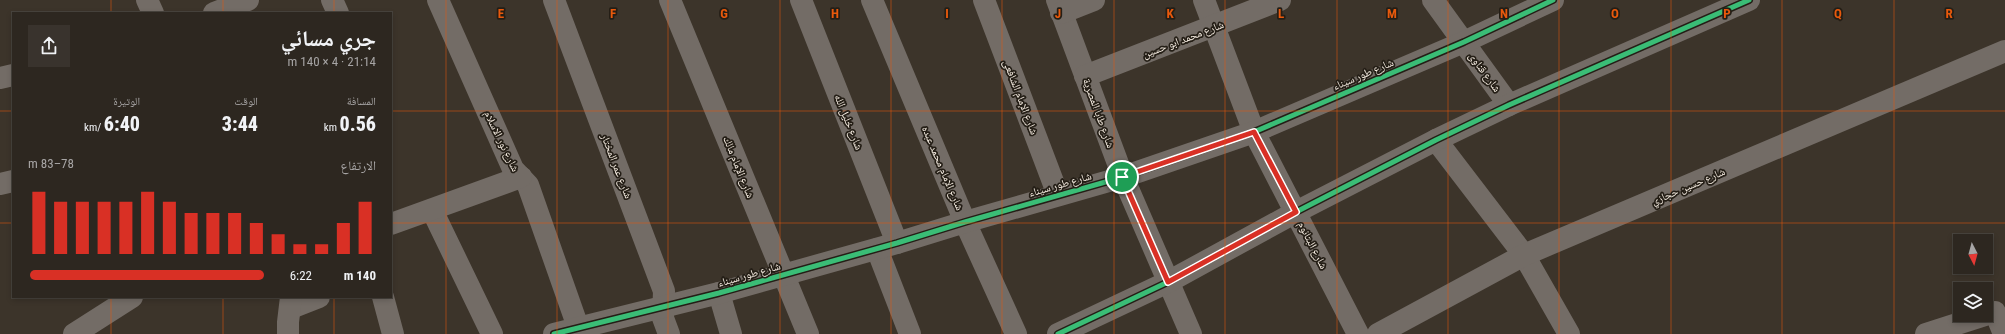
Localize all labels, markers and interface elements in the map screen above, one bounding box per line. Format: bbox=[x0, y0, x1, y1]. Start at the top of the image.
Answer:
text: E bbox=[498, 6, 505, 21]
text: F bbox=[610, 6, 616, 21]
text: G bbox=[720, 6, 728, 21]
text: H bbox=[831, 6, 839, 21]
text: I bbox=[945, 6, 949, 21]
text: J bbox=[1055, 6, 1061, 21]
text: K bbox=[1166, 6, 1174, 21]
text: L bbox=[1278, 6, 1284, 21]
text: M bbox=[1387, 6, 1397, 21]
text: N bbox=[1500, 6, 1508, 21]
text: O bbox=[1611, 6, 1619, 21]
text: P bbox=[1723, 6, 1731, 21]
text: Q bbox=[1834, 6, 1842, 21]
text: R bbox=[1945, 6, 1953, 21]
street label: شارع محمد ابو حسين bbox=[1141, 18, 1226, 61]
button: share bbox=[28, 25, 70, 67]
text: جري مسائي bbox=[281, 26, 376, 51]
street label: شارع قناوى bbox=[1466, 50, 1503, 95]
text: 21:14 · 4 × 140 m bbox=[288, 54, 376, 69]
street label: شارع طور سيناء bbox=[1331, 56, 1395, 93]
street label: شارع الإمام الشافعى bbox=[1000, 58, 1041, 136]
street label: شارع طابا المصرية bbox=[1080, 77, 1117, 150]
street label: شارع خليل الله bbox=[832, 93, 866, 152]
text: الوتيرة bbox=[113, 95, 140, 108]
text: الوقت bbox=[234, 95, 258, 108]
text: المسافة bbox=[347, 95, 376, 108]
street label: شارع نور الاسلام bbox=[481, 109, 522, 174]
text: 6:40 bbox=[104, 112, 140, 136]
text: 3:44 bbox=[222, 112, 258, 136]
text: 0.56 bbox=[340, 112, 376, 136]
text: /km bbox=[84, 121, 104, 134]
text: km bbox=[324, 121, 340, 134]
street label: شارع الإمام محمد عبده bbox=[919, 124, 966, 212]
street label: شارع عمر المختار bbox=[598, 131, 635, 200]
street label: شارع الإمام مالك bbox=[720, 134, 757, 200]
text: 78–83 m bbox=[28, 156, 74, 171]
text: الارتفاع bbox=[341, 158, 376, 173]
pin bbox=[1105, 160, 1139, 194]
street label: شارع حسين حجازي bbox=[1649, 165, 1728, 209]
icon: arrive bbox=[1111, 166, 1133, 188]
street label: شارع طور سيناء bbox=[1027, 169, 1093, 200]
street label: شارع البتانوم bbox=[1295, 219, 1330, 271]
north arrow bbox=[1953, 234, 1993, 274]
map controls bbox=[1953, 234, 1993, 322]
street label: شارع طور سيناء bbox=[716, 259, 782, 290]
text: 6:22 bbox=[290, 268, 312, 283]
text: 140 m bbox=[344, 268, 376, 283]
button: layers bbox=[1953, 282, 1993, 322]

